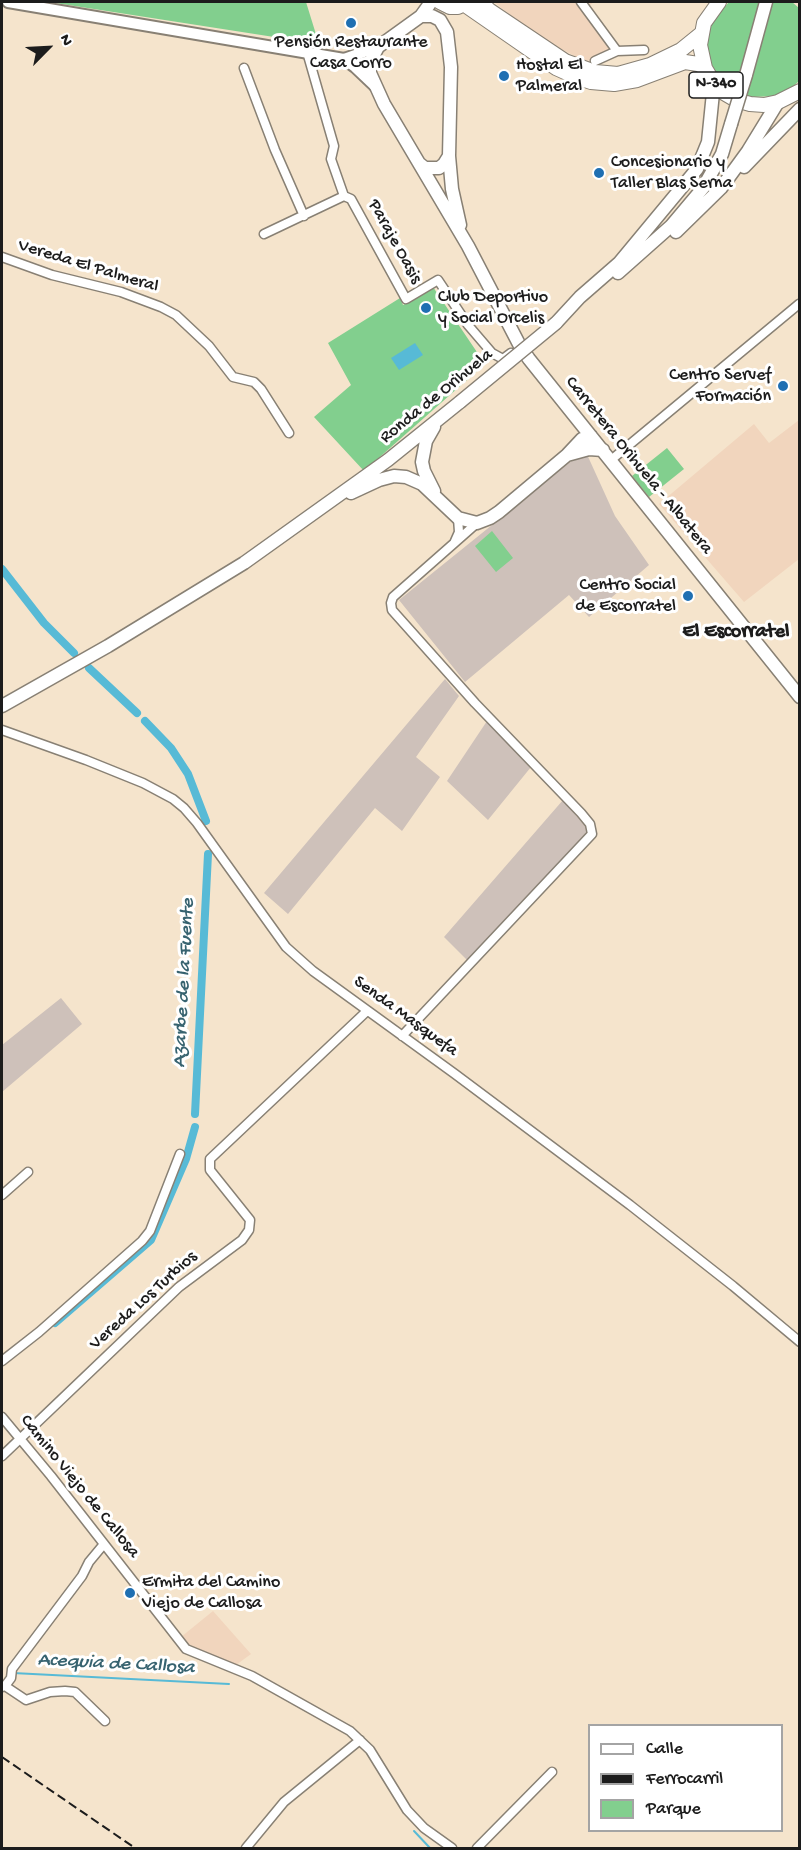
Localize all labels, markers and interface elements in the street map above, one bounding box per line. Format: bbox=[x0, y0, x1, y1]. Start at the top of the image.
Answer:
marker: Pensión Restaurante Casa Corro bbox=[344, 16, 358, 30]
north arrow bbox=[18, 18, 78, 78]
text: N bbox=[54, 32, 76, 49]
place label: Pensión Restaurante Casa Corro bbox=[274, 32, 428, 74]
place label: Hostal El Palmeral bbox=[516, 55, 583, 98]
marker: Hostal El Palmeral bbox=[497, 69, 511, 83]
road number: N-340 bbox=[689, 72, 743, 98]
place label: Concesionario y Taller Blas Serna bbox=[611, 152, 732, 195]
marker: Concesionario y Taller Blas Serna bbox=[592, 166, 606, 180]
street label: Paraje Oasis bbox=[362, 196, 426, 288]
street label: Vereda El Palmeral bbox=[15, 235, 161, 299]
place label: Club Deportivo y Social Orcelis bbox=[438, 287, 548, 330]
marker: Club Deportivo y Social Orcelis bbox=[419, 301, 433, 315]
street label: Ronda de Orihuela bbox=[376, 345, 498, 449]
place label: Centro Servef Formación bbox=[669, 365, 771, 407]
street label: Carretera Orihuela - Albatera bbox=[560, 373, 716, 559]
marker: Centro Servef Formación bbox=[776, 379, 790, 393]
place label: Centro Social de Escorratel bbox=[575, 575, 676, 618]
marker: Centro Social de Escorratel bbox=[681, 589, 695, 603]
district label: El Escorratel bbox=[683, 621, 789, 645]
water label: Azarbe de la Fuente bbox=[169, 898, 201, 1068]
street label: Senda Masquefa bbox=[348, 972, 462, 1062]
street label: Vereda Los Turbios bbox=[86, 1247, 202, 1355]
street label: Camino Viejo de Callosa bbox=[14, 1411, 144, 1563]
place label: Ermita del Camino Viejo de Callosa bbox=[142, 1572, 280, 1614]
marker: Ermita del Camino Viejo de Callosa bbox=[123, 1586, 137, 1600]
water label: Acequia de Callosa bbox=[37, 1649, 195, 1681]
legend bbox=[588, 1724, 783, 1832]
text: Calle bbox=[646, 1739, 683, 1760]
text: Ferrocarril bbox=[646, 1769, 723, 1790]
text: Parque bbox=[646, 1799, 701, 1820]

